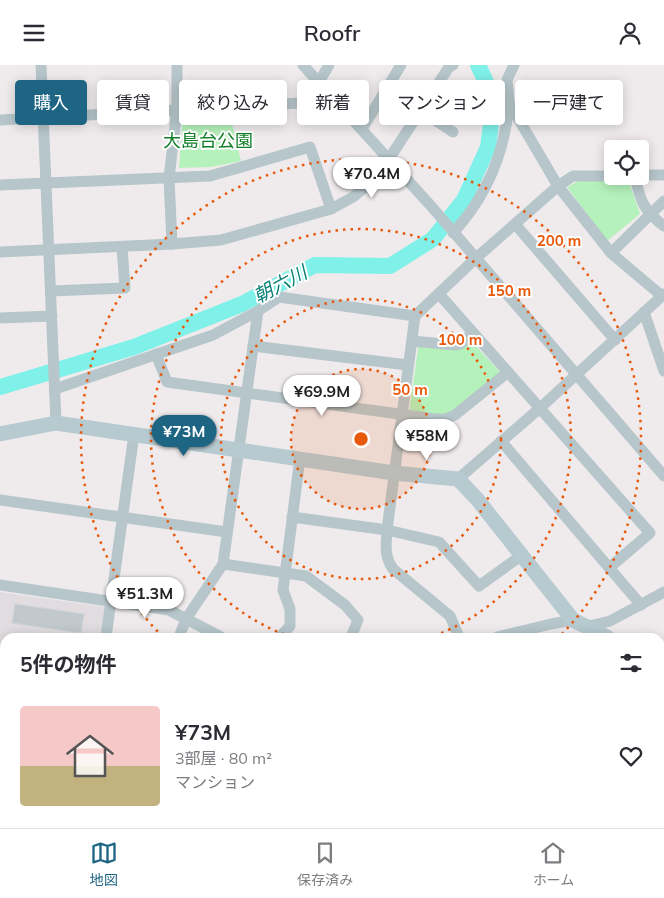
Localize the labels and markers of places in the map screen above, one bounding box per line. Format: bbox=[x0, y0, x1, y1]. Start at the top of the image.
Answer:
pin: ¥70.4M bbox=[331, 157, 413, 199]
pin: ¥69.9M bbox=[281, 375, 363, 417]
pin: ¥73M bbox=[154, 415, 214, 457]
pin: ¥58M bbox=[397, 419, 457, 461]
centre of rings bbox=[352, 430, 370, 448]
pin: ¥51.3M bbox=[104, 577, 186, 619]

